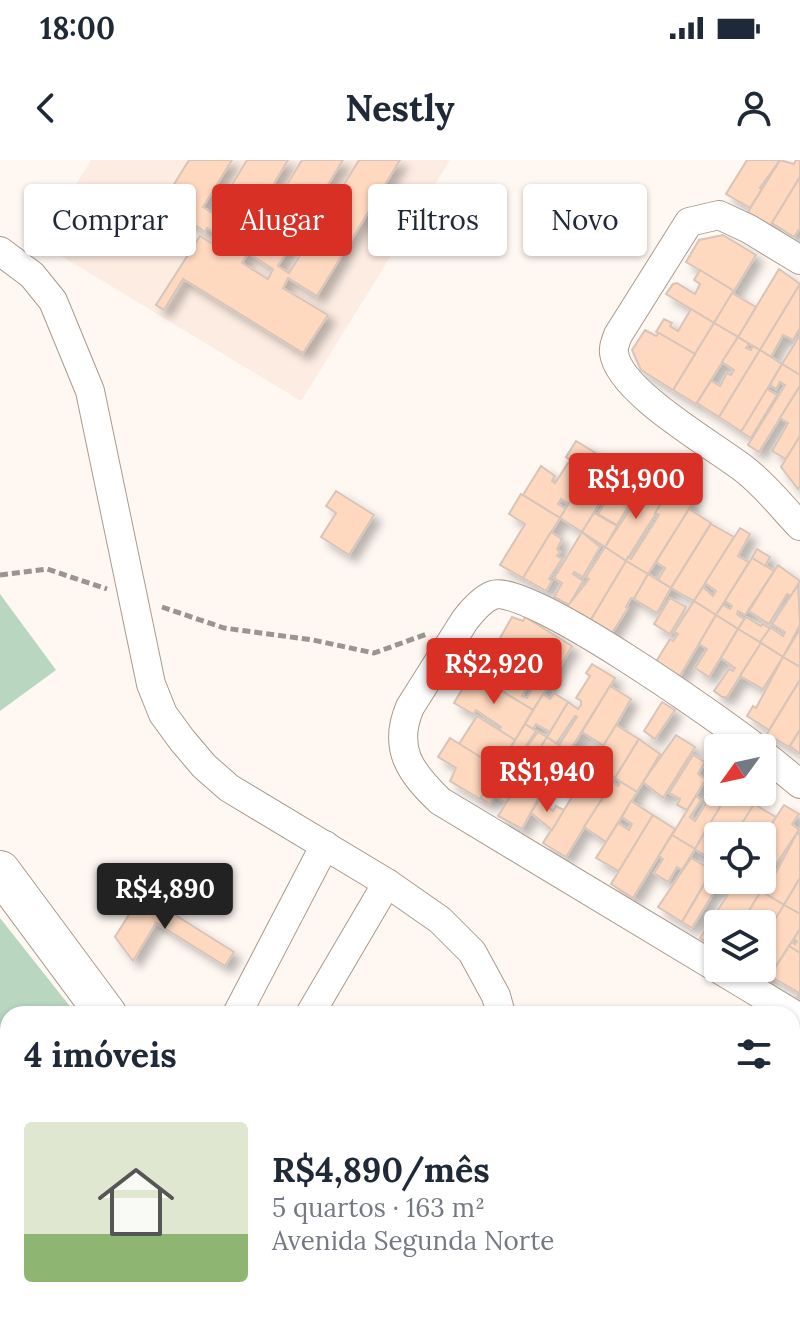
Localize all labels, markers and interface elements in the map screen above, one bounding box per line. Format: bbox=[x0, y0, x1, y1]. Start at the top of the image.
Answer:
text: 18:00 bbox=[40, 9, 115, 47]
text: Nestly bbox=[345, 85, 455, 131]
icon: back bbox=[24, 86, 68, 130]
icon: person bbox=[732, 86, 776, 130]
chip: Comprar bbox=[24, 184, 196, 256]
chip: Alugar bbox=[212, 184, 352, 256]
chip: Filtros bbox=[368, 184, 507, 256]
chip: Novo bbox=[523, 184, 647, 256]
pin: R$1,900 bbox=[562, 453, 710, 521]
text: R$1,900 bbox=[587, 462, 685, 495]
pin: R$2,920 bbox=[420, 638, 568, 706]
text: R$2,920 bbox=[445, 647, 543, 680]
north arrow bbox=[704, 734, 776, 806]
map controls bbox=[704, 734, 776, 982]
pin: R$1,940 bbox=[473, 746, 621, 814]
text: R$1,940 bbox=[499, 755, 595, 788]
button: locate bbox=[704, 822, 776, 894]
pin: R$4,890 bbox=[91, 863, 239, 931]
text: R$4,890 bbox=[115, 872, 215, 905]
button: layers bbox=[704, 910, 776, 982]
icon: filters bbox=[732, 1032, 776, 1076]
text: 4 imóveis bbox=[24, 1033, 177, 1076]
text: R$4,890/mês bbox=[272, 1148, 490, 1191]
icon: home bbox=[88, 1154, 184, 1250]
text: 5 quartos · 163 m² bbox=[272, 1191, 485, 1224]
text: Avenida Segunda Norte bbox=[272, 1224, 554, 1257]

